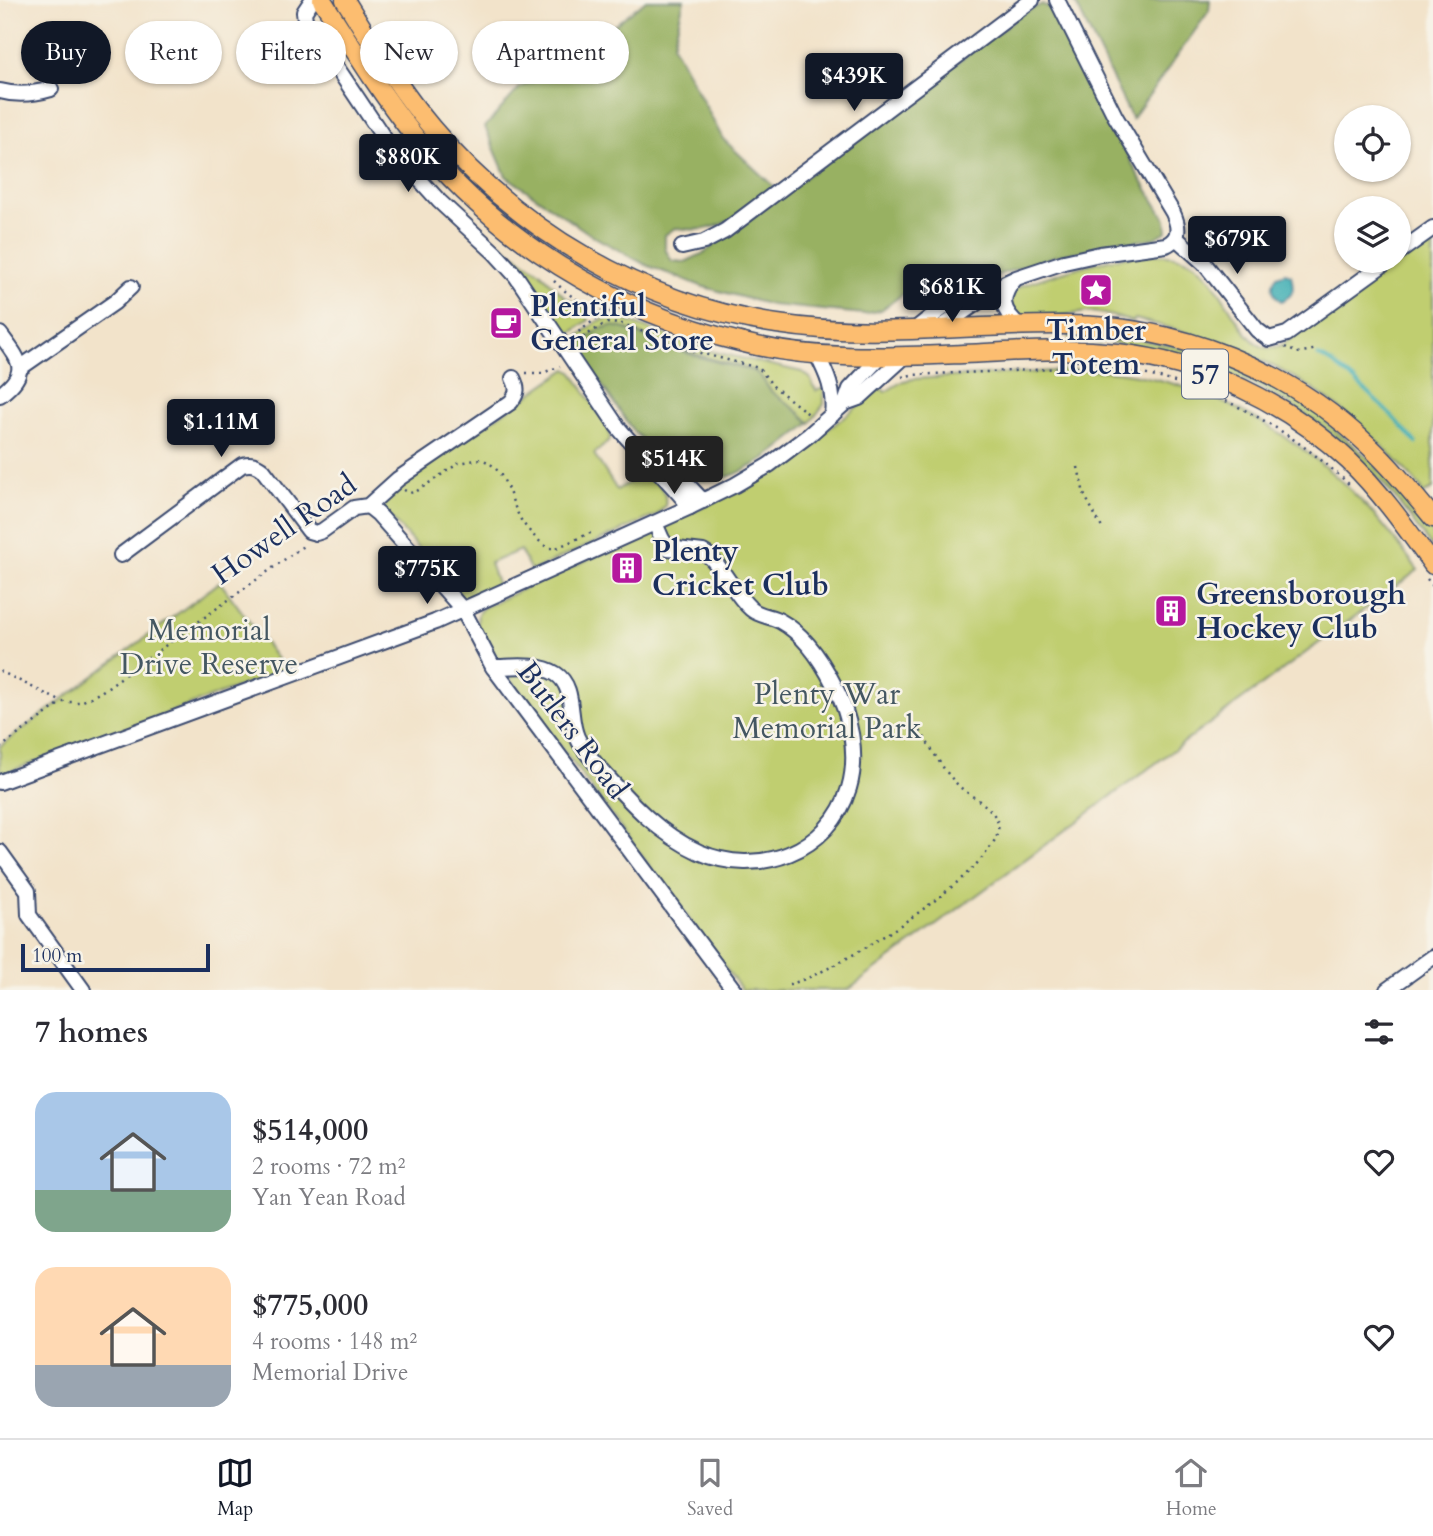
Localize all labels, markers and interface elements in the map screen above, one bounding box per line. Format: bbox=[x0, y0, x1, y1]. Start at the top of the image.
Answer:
chip: Buy bbox=[21, 21, 111, 84]
chip: Rent bbox=[125, 21, 222, 84]
chip: Filters bbox=[236, 21, 346, 84]
chip: New bbox=[360, 21, 458, 84]
chip: Apartment bbox=[472, 21, 629, 84]
pin: $439K bbox=[805, 54, 903, 113]
text: $439K bbox=[821, 60, 887, 91]
map controls bbox=[1334, 105, 1411, 273]
button: locate bbox=[1334, 105, 1411, 182]
pin: $880K bbox=[359, 134, 457, 194]
text: $880K bbox=[375, 141, 441, 172]
button: layers bbox=[1334, 196, 1411, 273]
pin: $679K bbox=[1188, 216, 1286, 276]
text: $679K bbox=[1204, 223, 1270, 254]
pin: $681K bbox=[903, 264, 1001, 324]
text: $681K bbox=[919, 271, 985, 302]
place icon: Timber Totem bbox=[1077, 271, 1115, 309]
place label: Plentiful General Store bbox=[530, 286, 714, 361]
cafe icon: Plentiful General Store bbox=[487, 304, 525, 342]
place label: Timber Totem bbox=[1046, 310, 1147, 385]
road number: 57 bbox=[1182, 350, 1228, 398]
pin: $1.11M bbox=[164, 400, 278, 459]
text: $1.11M bbox=[183, 406, 259, 437]
pin: $514K bbox=[625, 436, 723, 496]
text: $514K bbox=[641, 443, 707, 474]
street label: Howell Road bbox=[204, 464, 365, 594]
place label: Plenty Cricket Club bbox=[652, 531, 829, 606]
pin: $775K bbox=[378, 546, 476, 606]
building icon: Plenty Cricket Club bbox=[608, 549, 646, 587]
text: $775K bbox=[394, 553, 460, 584]
place label: Greensborough Hockey Club bbox=[1196, 574, 1406, 649]
building icon: Greensborough Hockey Club bbox=[1152, 592, 1190, 630]
park label: Memorial Drive Reserve bbox=[120, 610, 298, 685]
street label: Butlers Road bbox=[507, 653, 638, 808]
park label: Plenty War Memorial Park bbox=[732, 674, 922, 749]
scale bar bbox=[21, 941, 210, 973]
text: 100 m bbox=[32, 943, 82, 969]
text: 7 homes bbox=[35, 1012, 148, 1053]
icon: filters bbox=[1360, 1013, 1398, 1051]
text: $514,000 bbox=[252, 1110, 368, 1151]
icon: home bbox=[91, 1120, 175, 1204]
icon: heart bbox=[1360, 1143, 1398, 1181]
text: 2 rooms · 72 m² bbox=[252, 1151, 405, 1182]
text: Yan Yean Road bbox=[252, 1182, 406, 1213]
text: $775,000 bbox=[252, 1285, 368, 1326]
icon: home bbox=[91, 1295, 175, 1379]
icon: heart bbox=[1360, 1318, 1398, 1356]
text: 4 rooms · 148 m² bbox=[252, 1326, 417, 1357]
text: Memorial Drive bbox=[252, 1357, 408, 1388]
tab: Map bbox=[216, 1454, 254, 1522]
tab: Saved bbox=[687, 1454, 733, 1522]
tab: Home bbox=[1166, 1454, 1217, 1522]

